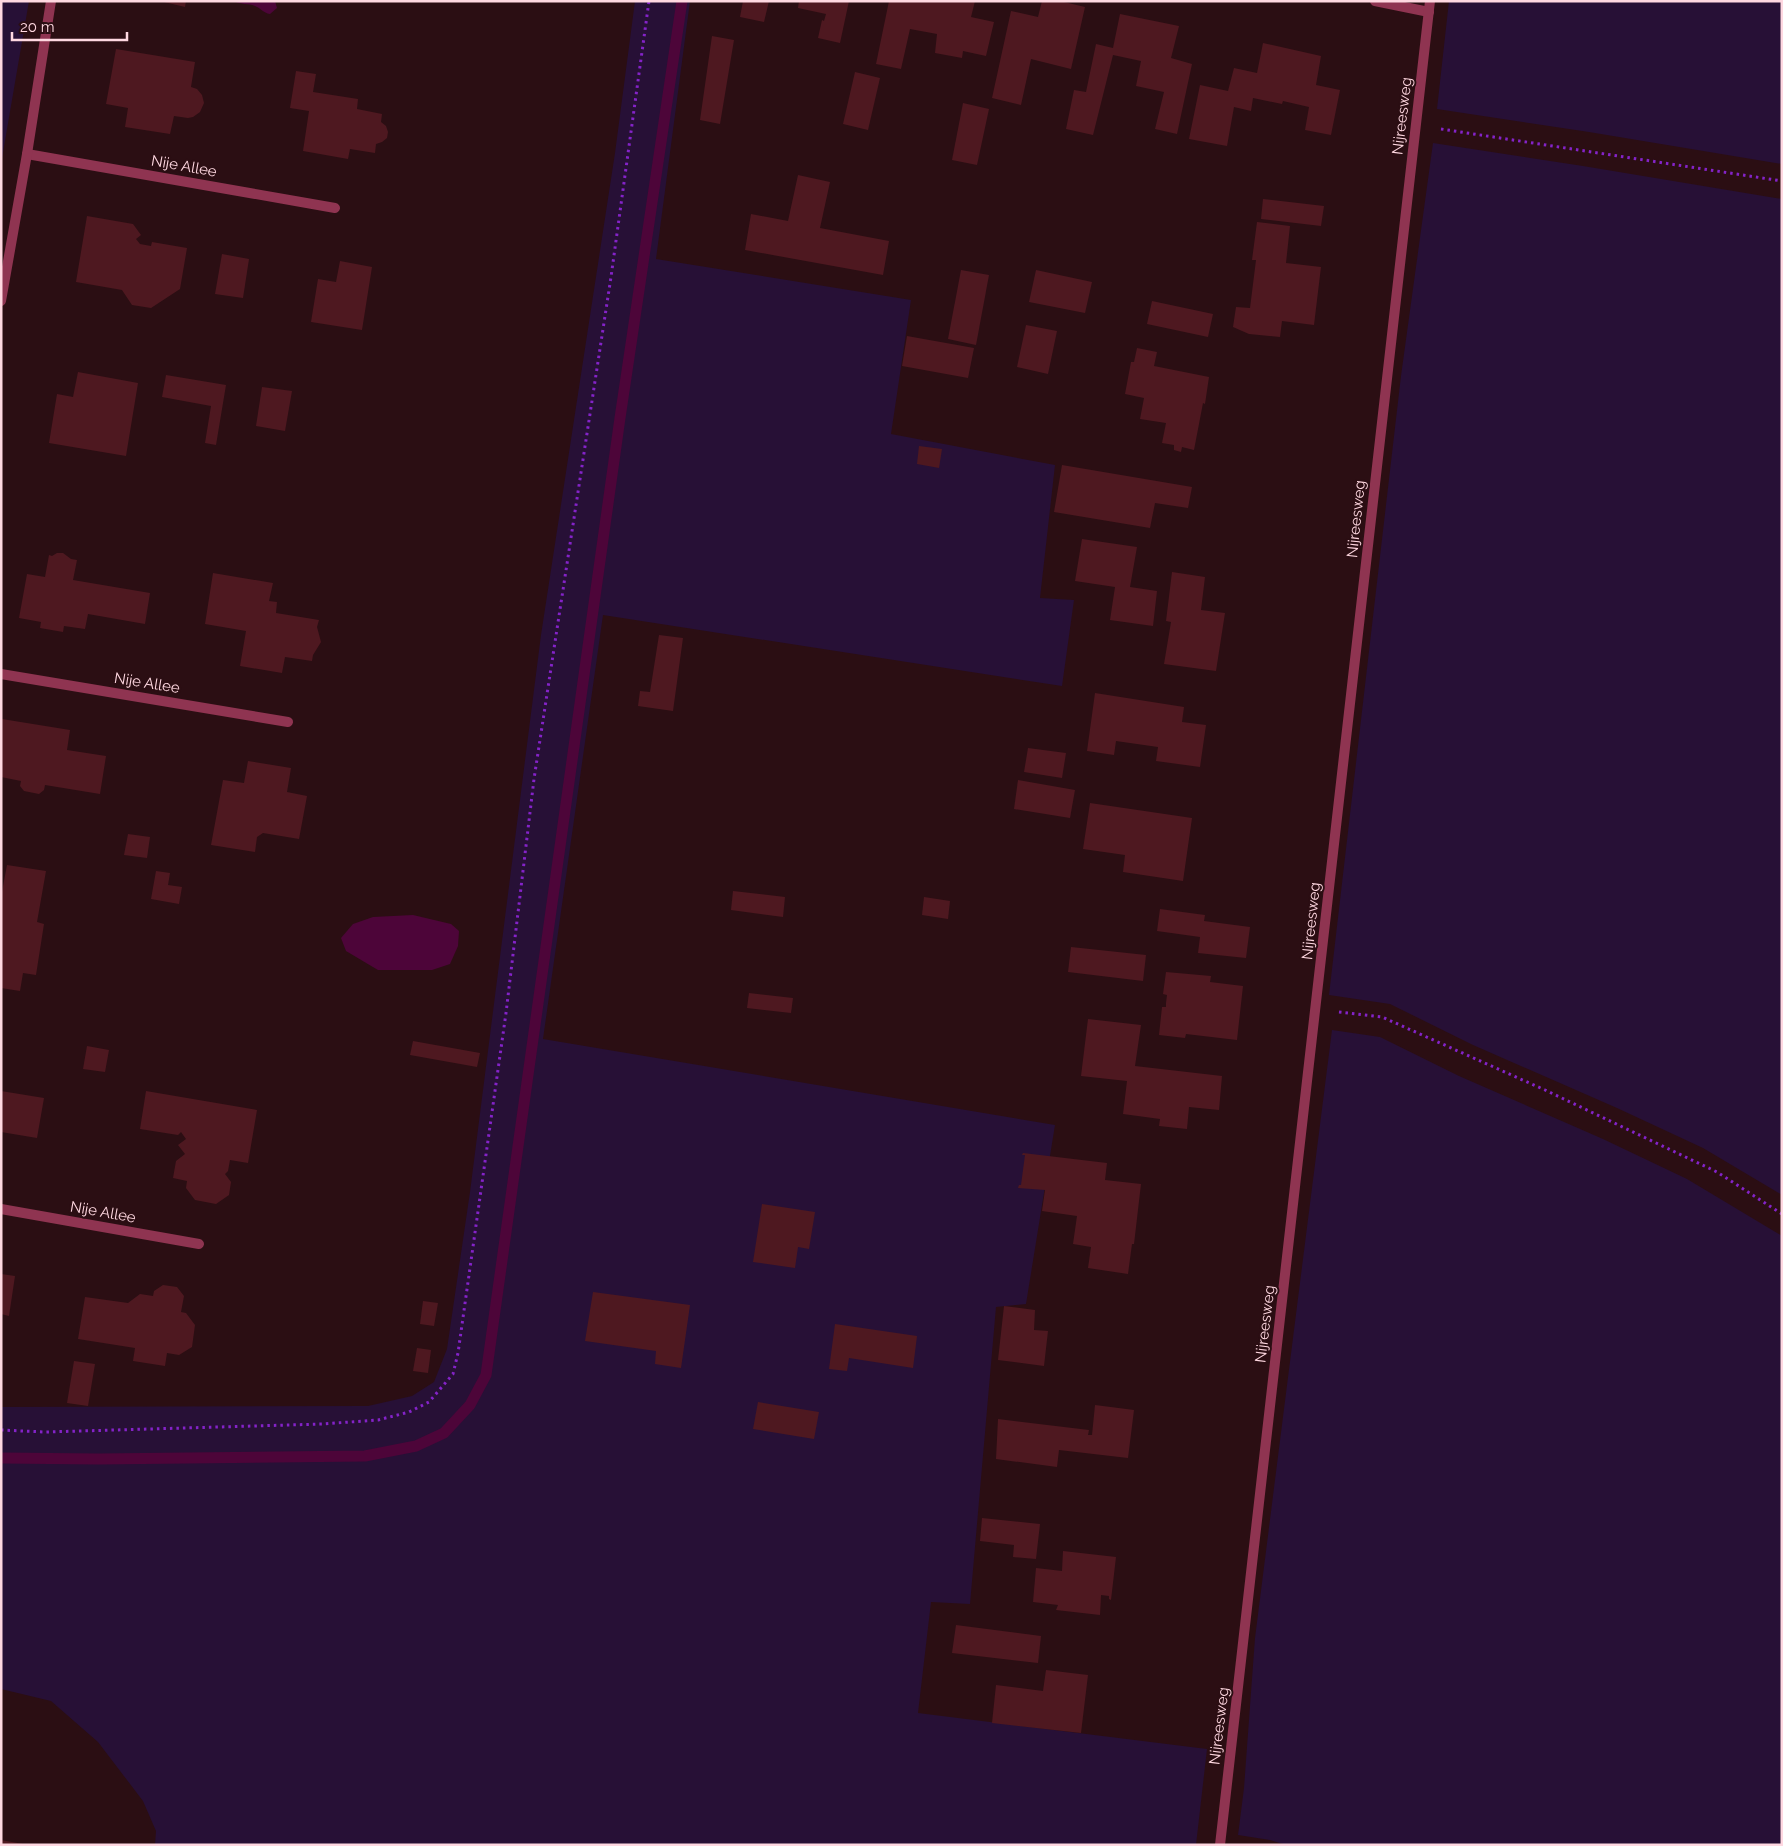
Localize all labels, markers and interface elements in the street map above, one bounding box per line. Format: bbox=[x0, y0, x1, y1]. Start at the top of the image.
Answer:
scale bar bbox=[12, 10, 128, 42]
text: 20 m bbox=[20, 18, 55, 36]
street label: Nijreesweg bbox=[1388, 76, 1416, 156]
street label: Nije Allee bbox=[150, 151, 218, 181]
street label: Nijreesweg bbox=[1343, 479, 1369, 559]
street label: Nije Allee bbox=[113, 669, 181, 697]
street label: Nijreesweg bbox=[1298, 881, 1324, 961]
street label: Nije Allee bbox=[69, 1197, 137, 1227]
street label: Nijreesweg bbox=[1251, 1284, 1279, 1364]
street label: Nijreesweg bbox=[1205, 1686, 1233, 1766]

